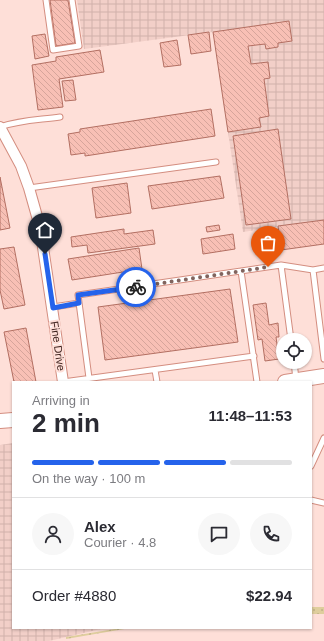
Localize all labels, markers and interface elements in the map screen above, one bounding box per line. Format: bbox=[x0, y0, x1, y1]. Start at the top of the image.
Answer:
pin bbox=[28, 213, 62, 254]
icon: home bbox=[34, 219, 56, 241]
pin bbox=[251, 226, 285, 267]
icon: bag bbox=[257, 232, 279, 254]
courier bbox=[116, 267, 156, 307]
icon: bike bbox=[125, 276, 147, 298]
street label: Fine Drive bbox=[49, 320, 67, 372]
map controls bbox=[276, 333, 312, 369]
button: locate bbox=[276, 333, 312, 369]
text: Arriving in bbox=[32, 393, 90, 408]
text: 11:48–11:53 bbox=[209, 407, 292, 424]
text: 2 min bbox=[32, 408, 100, 438]
text: On the way · 100 m bbox=[32, 471, 145, 486]
button: person bbox=[32, 513, 74, 555]
button: chat bbox=[198, 513, 240, 555]
button: phone bbox=[250, 513, 292, 555]
text: Alex bbox=[84, 518, 116, 535]
text: Courier · 4.8 bbox=[84, 535, 156, 550]
text: Order #4880 bbox=[32, 587, 116, 604]
text: $22.94 bbox=[246, 587, 292, 604]

